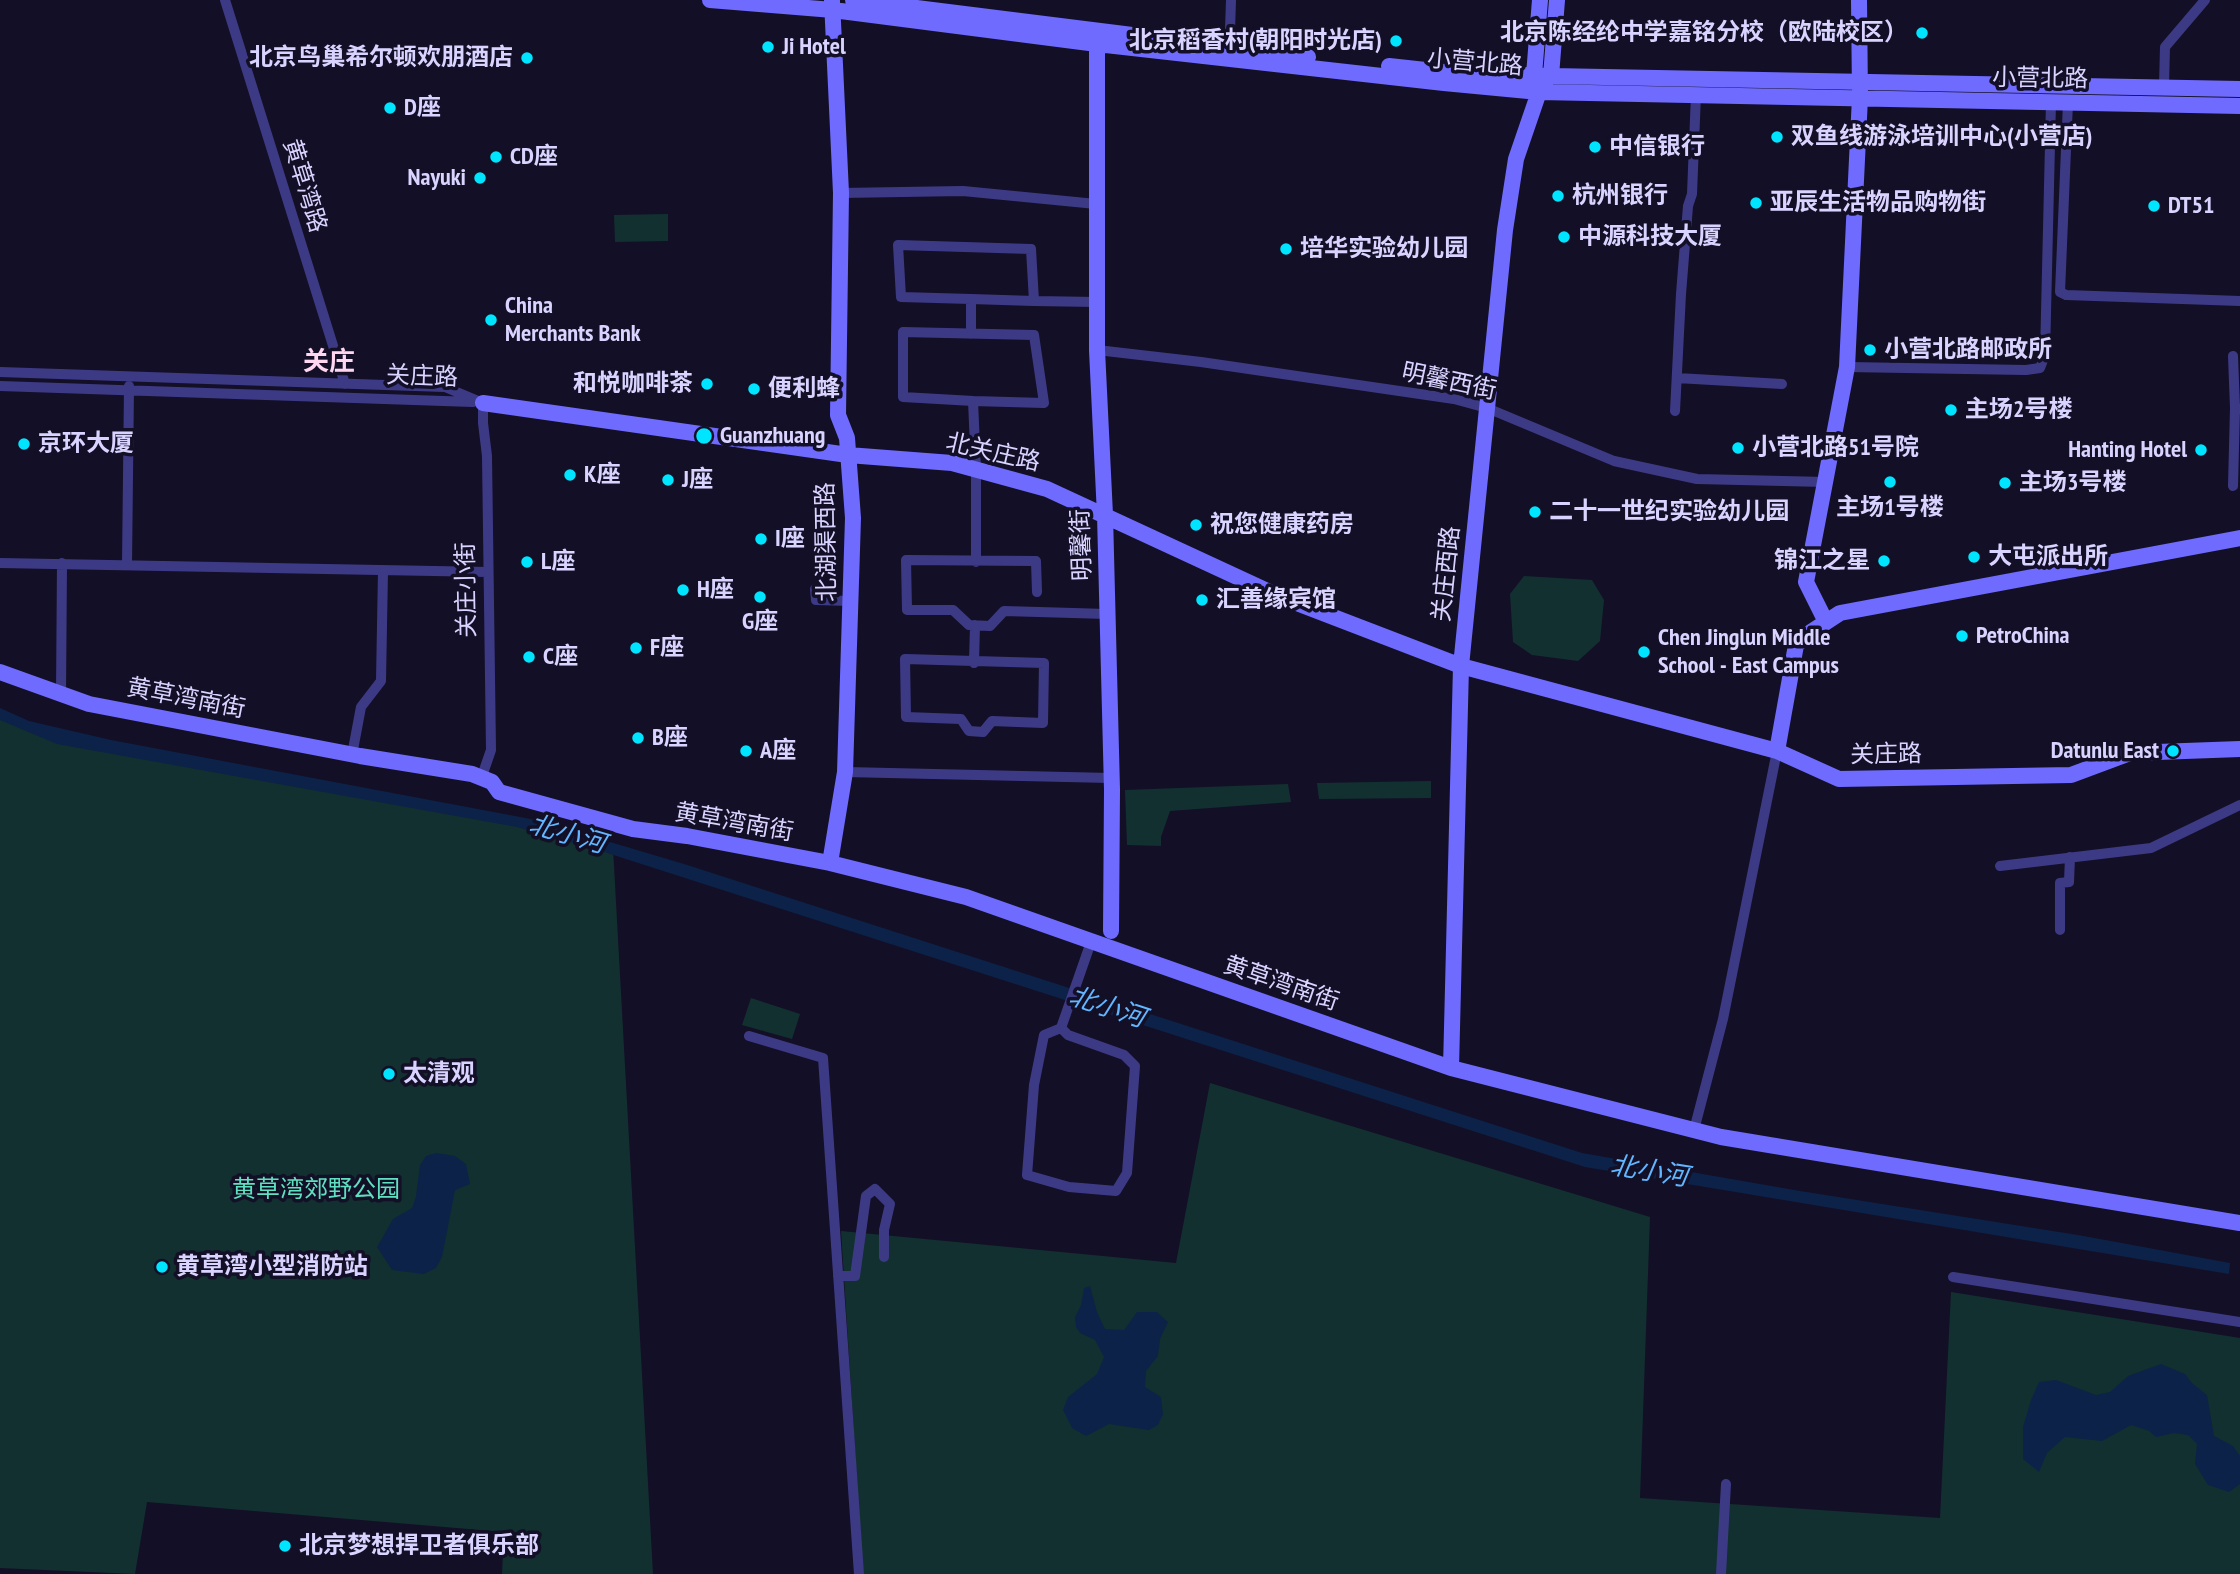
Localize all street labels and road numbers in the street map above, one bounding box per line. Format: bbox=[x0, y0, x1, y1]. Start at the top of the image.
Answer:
street label: 小营北路 bbox=[1426, 44, 1524, 82]
street label: 小营北路 bbox=[1992, 64, 2088, 94]
street label: 黄草湾路 bbox=[276, 136, 332, 236]
street label: 明馨西街 bbox=[1399, 358, 1499, 406]
street label: 关庄路 bbox=[386, 361, 458, 393]
street label: 北关庄路 bbox=[943, 428, 1043, 478]
street label: 北湖渠西路 bbox=[812, 482, 842, 602]
street label: 明馨街 bbox=[1066, 509, 1098, 581]
street label: 关庄西路 bbox=[1428, 525, 1466, 623]
street label: 关庄小街 bbox=[452, 542, 482, 638]
street label: 黄草湾南街 bbox=[124, 673, 248, 725]
street label: 关庄路 bbox=[1850, 740, 1922, 770]
street label: 黄草湾南街 bbox=[672, 798, 796, 848]
street label: 黄草湾南街 bbox=[1220, 951, 1342, 1017]

